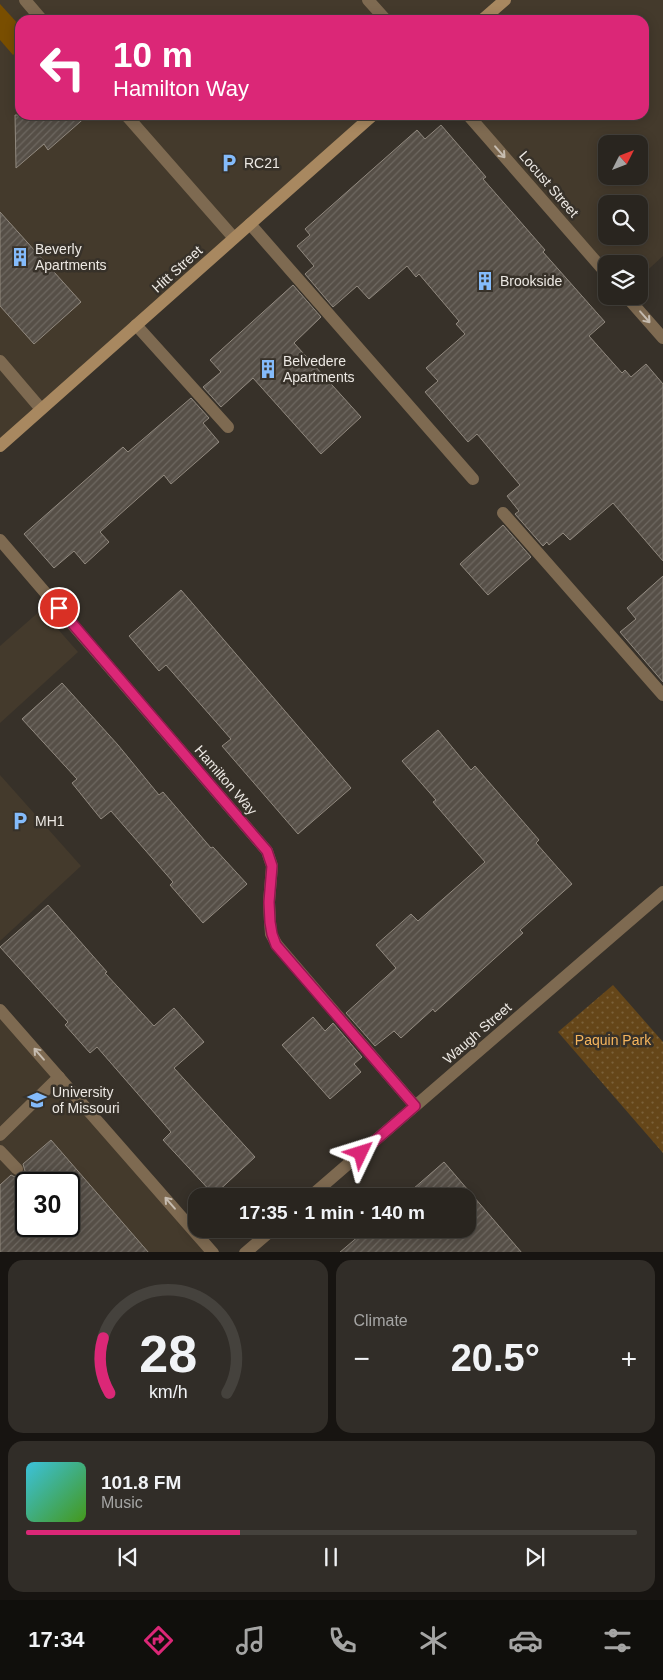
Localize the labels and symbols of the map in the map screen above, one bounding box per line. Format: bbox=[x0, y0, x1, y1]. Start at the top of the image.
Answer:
north arrow bbox=[598, 135, 648, 185]
one-way arrow bbox=[495, 145, 506, 158]
street label: Locust Street bbox=[516, 148, 582, 220]
parking icon: RC21 bbox=[218, 152, 240, 174]
place label: RC21 bbox=[244, 155, 280, 171]
place label: Beverly Apartments bbox=[35, 241, 107, 273]
street label: Hitt Street bbox=[149, 242, 206, 296]
building icon: Beverly Apartments bbox=[9, 246, 31, 268]
building icon: Brookside bbox=[474, 270, 496, 292]
place label: Brookside bbox=[500, 273, 562, 289]
one-way arrow bbox=[639, 311, 650, 324]
place label: Belvedere Apartments bbox=[283, 353, 355, 385]
building icon: Belvedere Apartments bbox=[257, 358, 279, 380]
pin bbox=[38, 587, 80, 629]
street label: Hamilton Way bbox=[192, 742, 260, 818]
parking icon: MH1 bbox=[9, 810, 31, 832]
place label: MH1 bbox=[35, 813, 65, 829]
street label: Waugh Street bbox=[440, 999, 514, 1067]
park label: Paquin Park bbox=[575, 1032, 652, 1048]
one-way arrow bbox=[33, 1048, 45, 1061]
place label: University of Missouri bbox=[52, 1084, 120, 1116]
school or university icon: University of Missouri bbox=[26, 1089, 48, 1111]
position arrow bbox=[334, 1126, 386, 1178]
speed limit sign: 30 bbox=[15, 1172, 80, 1237]
one-way arrow bbox=[164, 1196, 175, 1209]

